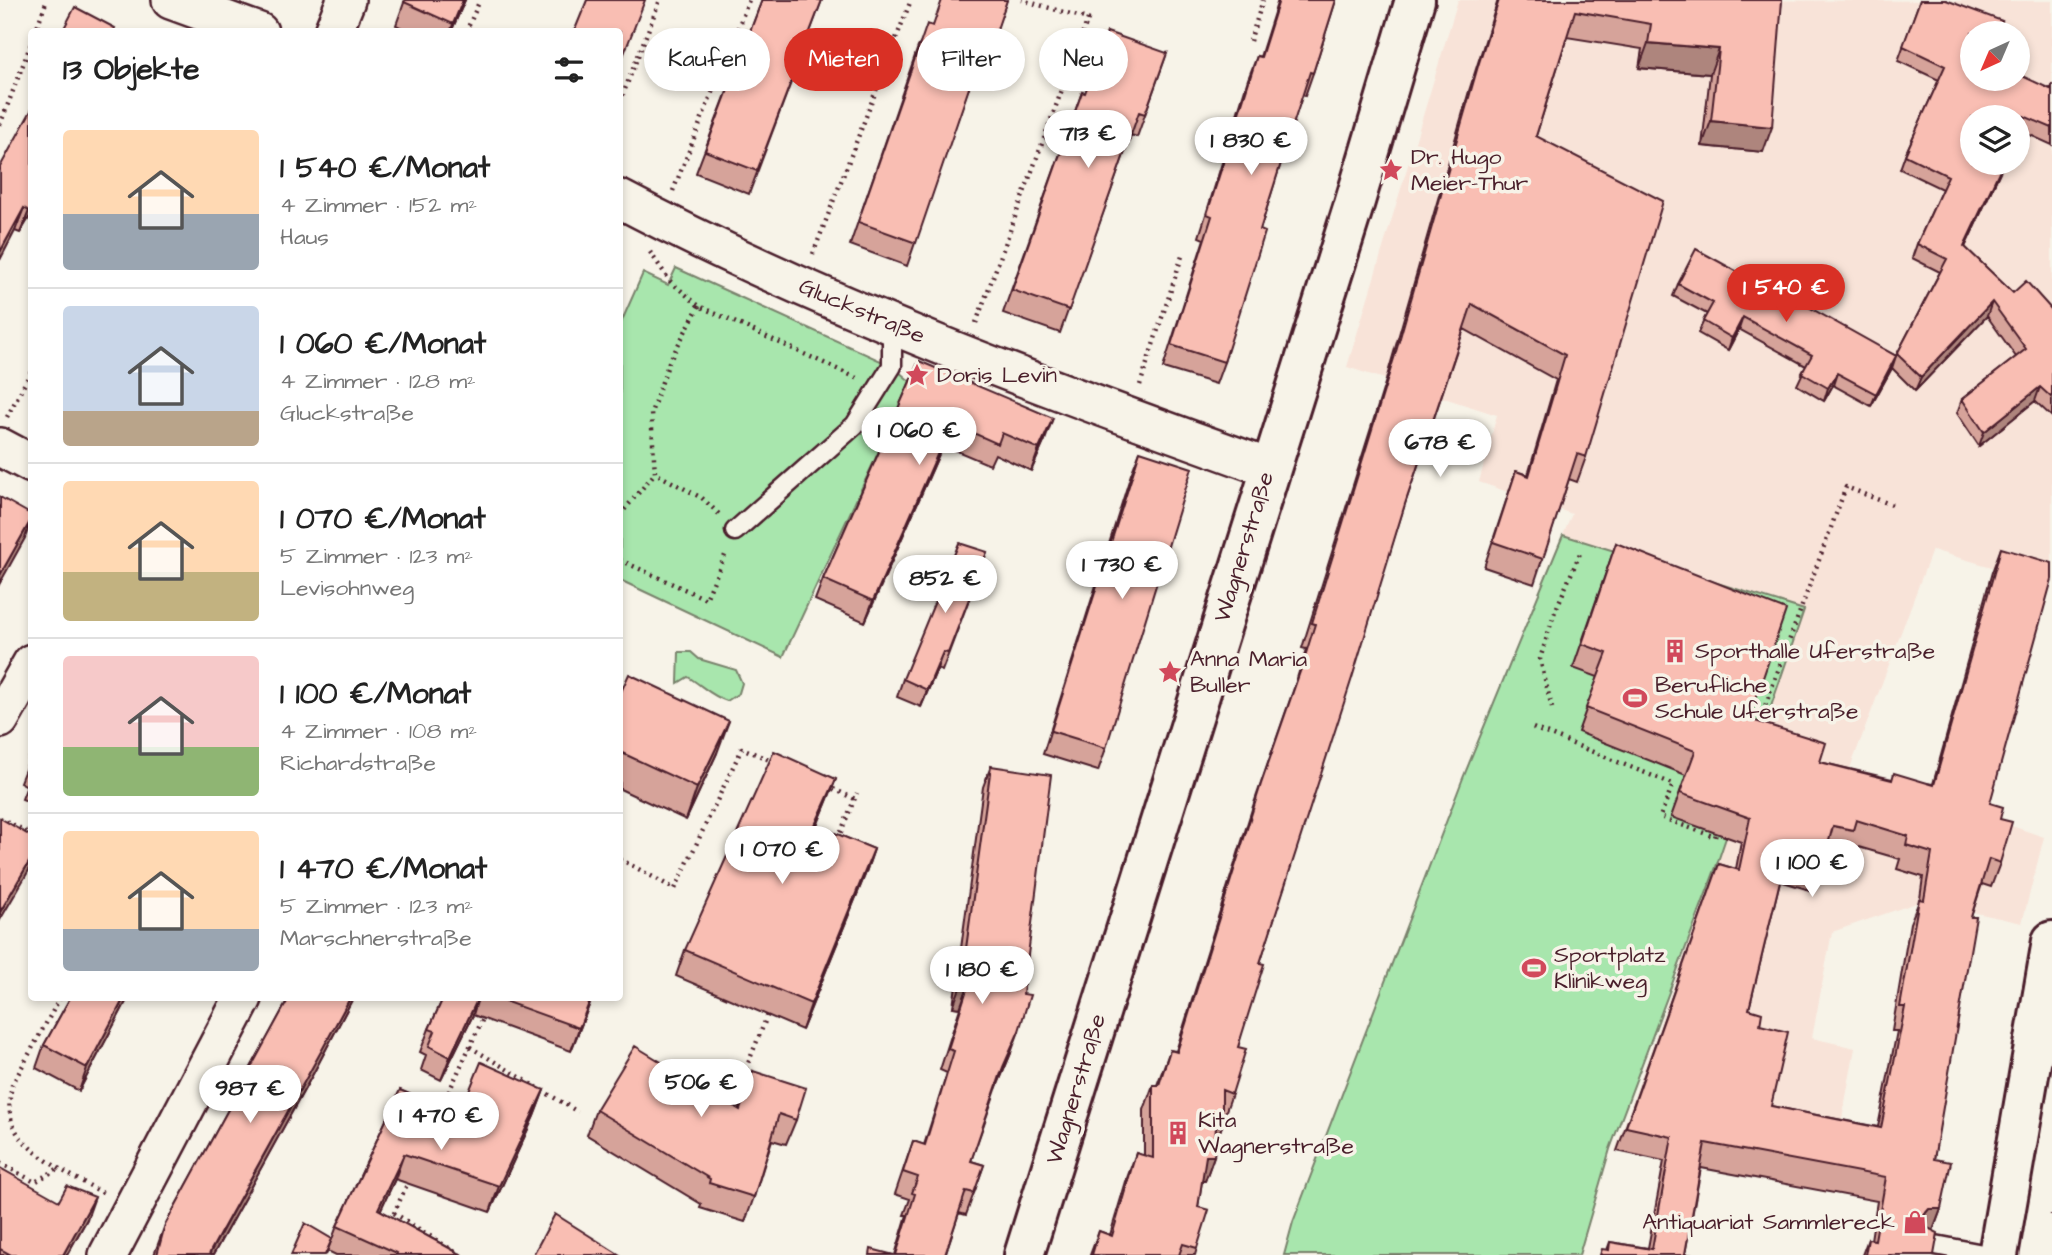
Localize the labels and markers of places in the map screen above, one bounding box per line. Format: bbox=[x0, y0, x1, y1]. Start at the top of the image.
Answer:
pin: 713 € bbox=[1039, 110, 1137, 170]
pin: 1 830 € bbox=[1186, 118, 1316, 177]
place label: Dr. Hugo Meier-Thur bbox=[1411, 141, 1529, 199]
place icon: Dr. Hugo Meier-Thur bbox=[1377, 156, 1405, 184]
pin: 1 540 € bbox=[1721, 264, 1851, 324]
place label: Doris Levin bbox=[937, 359, 1057, 391]
place icon: Doris Levin bbox=[903, 361, 931, 389]
pin: 1 060 € bbox=[854, 407, 984, 467]
pin: 678 € bbox=[1391, 420, 1489, 479]
pin: 1 730 € bbox=[1057, 542, 1187, 601]
pin: 852 € bbox=[896, 556, 994, 615]
place label: Sporthalle Uferstraße bbox=[1695, 635, 1935, 667]
building icon: Sporthalle Uferstraße bbox=[1661, 637, 1689, 665]
place label: Anna Maria Buller bbox=[1190, 643, 1308, 701]
place icon: Anna Maria Buller bbox=[1156, 658, 1184, 686]
place label: Berufliche Schule Uferstraße bbox=[1655, 669, 1858, 727]
sports icon: Berufliche Schule Uferstraße bbox=[1621, 684, 1649, 712]
pin: 1 070 € bbox=[717, 826, 847, 886]
pin: 1 100 € bbox=[1747, 839, 1877, 899]
place label: Sportplatz Klinikweg bbox=[1554, 939, 1666, 998]
pin: 1 180 € bbox=[917, 946, 1047, 1006]
sports icon: Sportplatz Klinikweg bbox=[1520, 954, 1548, 982]
pin: 506 € bbox=[652, 1060, 750, 1119]
pin: 987 € bbox=[201, 1066, 299, 1125]
pin: 1 470 € bbox=[376, 1092, 506, 1152]
place label: Kita Wagnerstraße bbox=[1198, 1104, 1354, 1163]
building icon: Kita Wagnerstraße bbox=[1164, 1119, 1192, 1147]
place label: Antiquariat Sammlereck bbox=[1642, 1206, 1895, 1238]
shop icon: Antiquariat Sammlereck bbox=[1901, 1208, 1929, 1236]

